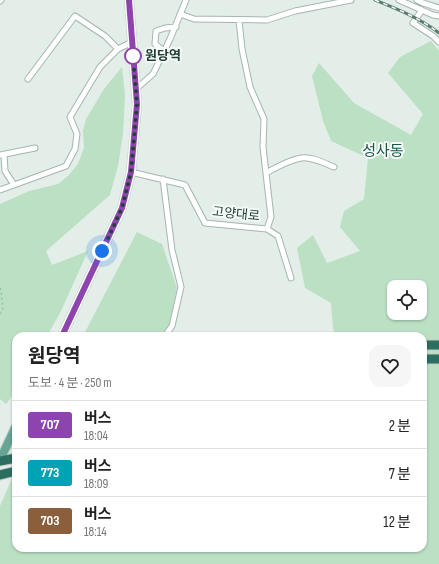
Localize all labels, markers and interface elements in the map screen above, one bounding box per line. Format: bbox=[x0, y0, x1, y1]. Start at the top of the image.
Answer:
marker: 원당역 bbox=[124, 47, 142, 65]
place label: 원당역 bbox=[145, 48, 181, 64]
district label: 성사동 bbox=[362, 142, 404, 161]
street label: 고양대로 bbox=[211, 204, 261, 224]
your location bbox=[92, 241, 112, 261]
map controls bbox=[387, 280, 427, 320]
button: locate bbox=[387, 280, 427, 320]
text: 원당역 bbox=[28, 345, 80, 368]
button: heart bbox=[369, 345, 411, 387]
text: 도보 · 4 분 · 250 m bbox=[28, 375, 112, 391]
text: 버스 bbox=[84, 409, 112, 428]
text: 707 bbox=[41, 416, 59, 433]
text: 2 분 bbox=[389, 417, 411, 436]
text: 18:04 bbox=[84, 428, 108, 444]
text: 버스 bbox=[84, 457, 112, 476]
text: 773 bbox=[41, 464, 59, 481]
text: 7 분 bbox=[389, 465, 411, 484]
text: 18:09 bbox=[84, 476, 108, 492]
text: 버스 bbox=[84, 505, 112, 524]
text: 703 bbox=[41, 512, 60, 529]
text: 12 분 bbox=[383, 513, 411, 532]
text: 18:14 bbox=[84, 524, 107, 540]

